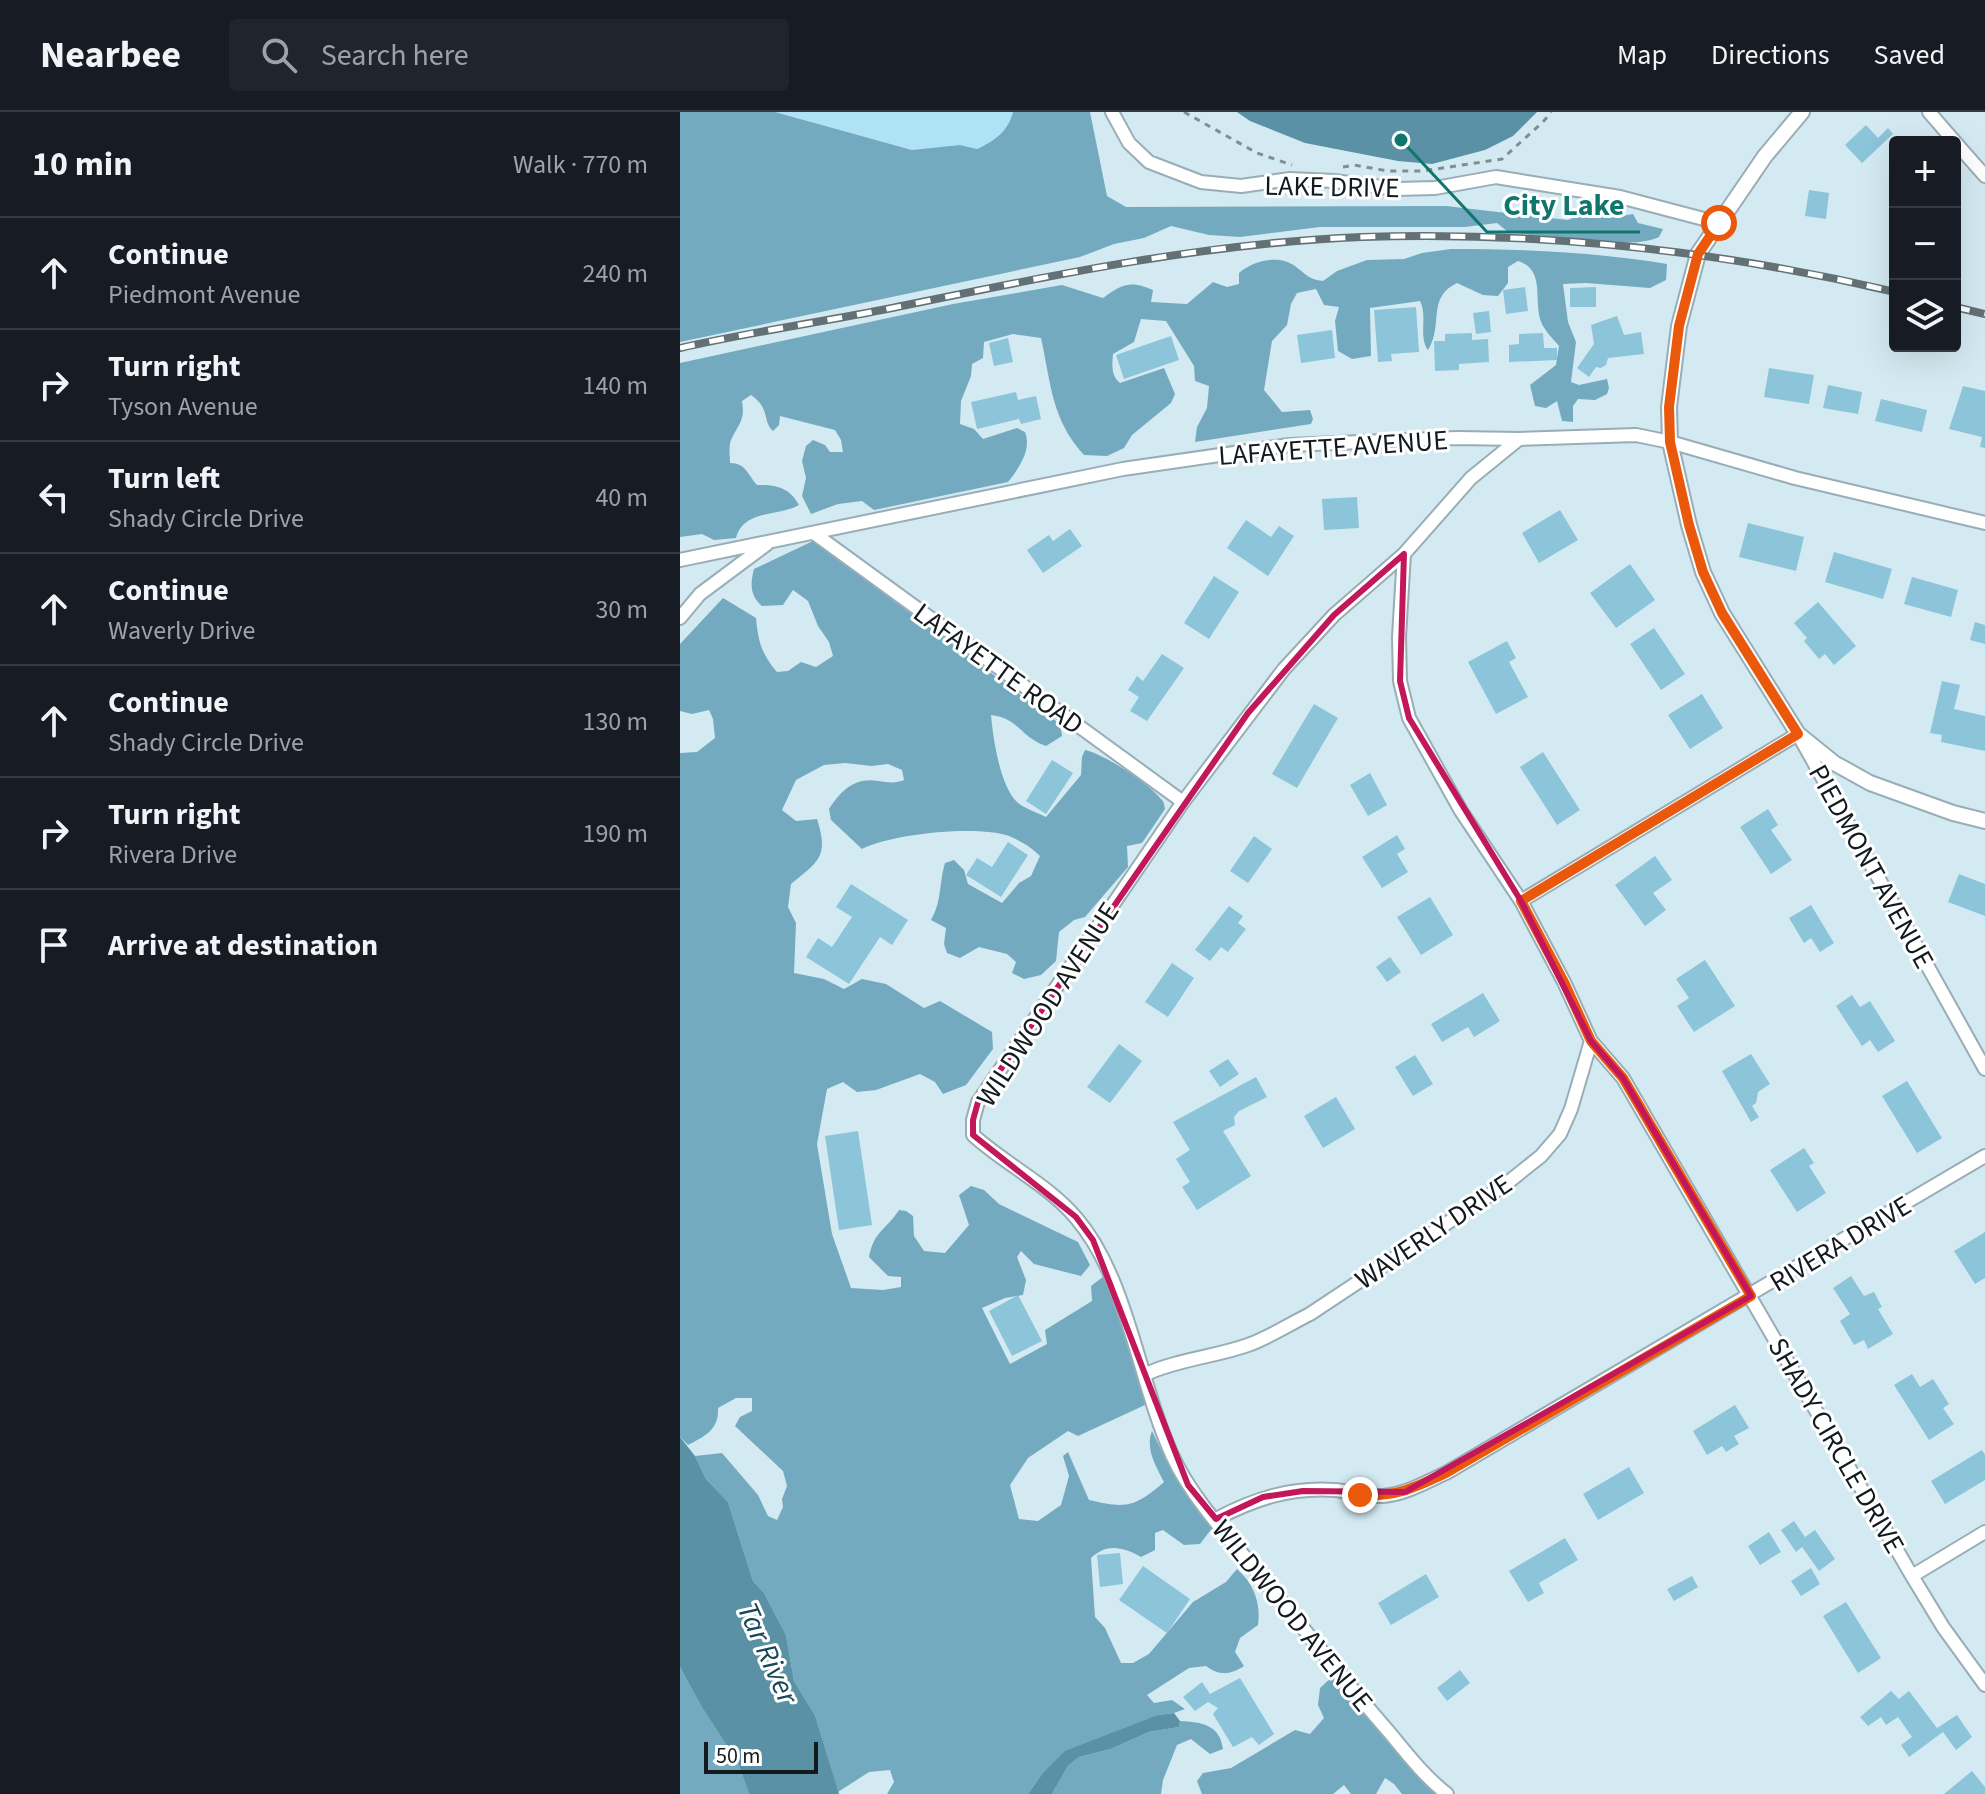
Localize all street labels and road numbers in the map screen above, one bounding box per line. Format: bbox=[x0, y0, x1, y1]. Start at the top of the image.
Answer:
street label: LAKE DRIVE bbox=[1264, 166, 1400, 208]
street label: LAFAYETTE AVENUE bbox=[1217, 420, 1449, 476]
street label: LAFAYETTE ROAD bbox=[905, 593, 1092, 744]
street label: PIEDMONT AVENUE bbox=[1798, 757, 1944, 976]
street label: WILDWOOD AVENUE bbox=[967, 894, 1129, 1115]
street label: WAVERLY DRIVE bbox=[1347, 1164, 1520, 1299]
street label: RIVERA DRIVE bbox=[1762, 1186, 1919, 1302]
street label: SHADY CIRCLE DRIVE bbox=[1758, 1330, 1914, 1561]
street label: WILDWOOD AVENUE bbox=[1202, 1511, 1382, 1720]

